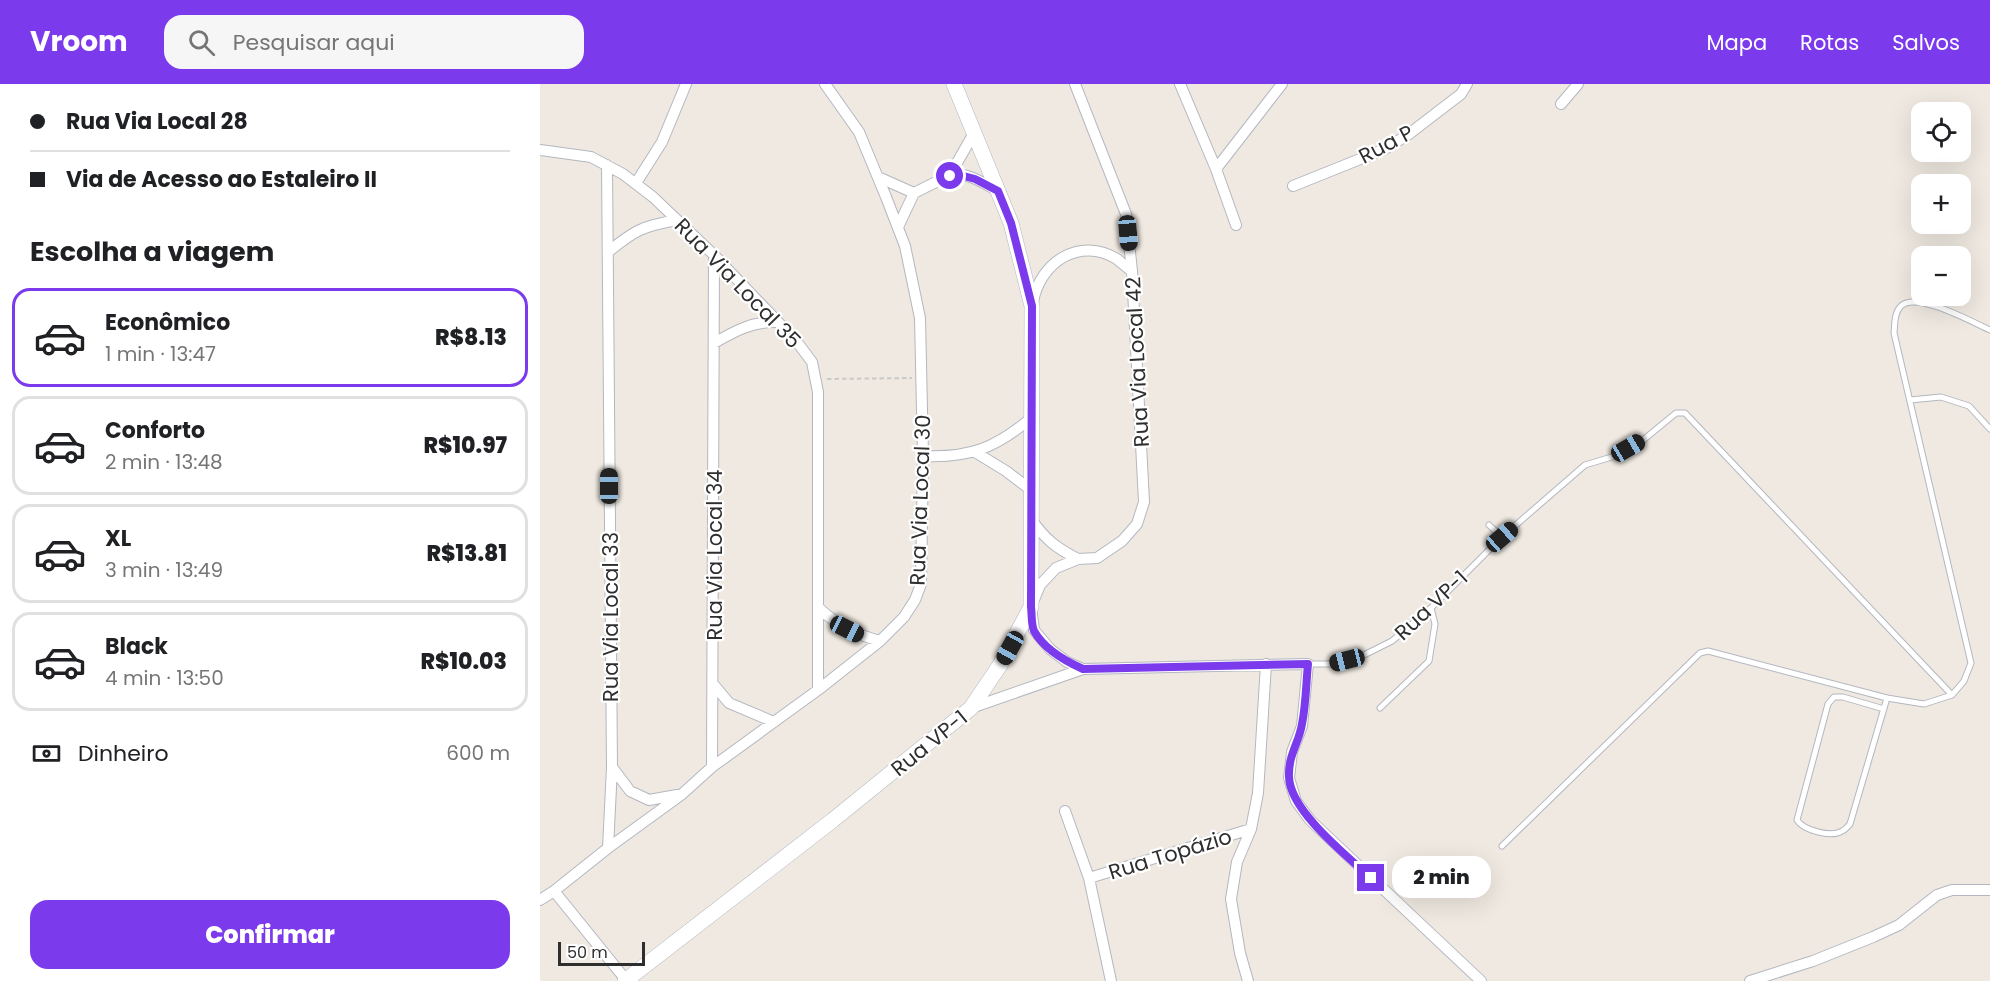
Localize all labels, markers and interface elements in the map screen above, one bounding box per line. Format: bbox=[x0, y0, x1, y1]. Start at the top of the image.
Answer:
search box bbox=[164, 15, 584, 69]
text: Vroom bbox=[30, 22, 128, 61]
icon: search bbox=[185, 26, 218, 59]
text: Pesquisar aqui bbox=[233, 27, 395, 58]
text: Mapa bbox=[1706, 28, 1767, 57]
text: Rotas bbox=[1800, 28, 1859, 57]
text: Salvos bbox=[1892, 28, 1960, 57]
map controls bbox=[1911, 102, 1971, 306]
button: locate bbox=[1911, 102, 1971, 162]
text: Rua Via Local 28 bbox=[66, 106, 248, 137]
street label: Rua P bbox=[1354, 118, 1418, 170]
route start bbox=[936, 162, 963, 189]
text: Via de Acesso ao Estaleiro II bbox=[66, 164, 377, 195]
button: + bbox=[1911, 174, 1971, 234]
street label: Rua Via Local 35 bbox=[668, 211, 808, 355]
car bbox=[1117, 214, 1139, 252]
text: Escolha a viagem bbox=[30, 233, 274, 270]
button: − bbox=[1911, 246, 1971, 306]
street label: Rua Via Local 42 bbox=[1118, 276, 1156, 448]
text: Econômico bbox=[105, 307, 230, 338]
icon: car bbox=[33, 311, 87, 365]
text: R$8.13 bbox=[435, 322, 507, 353]
text: 1 min · 13:47 bbox=[105, 340, 216, 368]
street label: Rua Via Local 30 bbox=[903, 414, 937, 586]
text: Conforto bbox=[105, 415, 205, 446]
icon: car bbox=[33, 419, 87, 473]
text: R$10.97 bbox=[423, 430, 507, 461]
car bbox=[1608, 431, 1648, 465]
text: 2 min · 13:48 bbox=[105, 448, 223, 476]
car bbox=[600, 468, 618, 504]
street label: Rua Via Local 34 bbox=[700, 470, 729, 640]
car bbox=[1483, 518, 1521, 556]
text: XL bbox=[105, 523, 131, 554]
icon: car bbox=[33, 527, 87, 581]
street label: Rua Via Local 33 bbox=[596, 532, 625, 702]
text: R$13.81 bbox=[426, 538, 507, 569]
text: 3 min · 13:49 bbox=[105, 556, 223, 584]
street label: Rua VP-1 bbox=[1388, 563, 1474, 647]
car bbox=[827, 613, 867, 645]
car bbox=[993, 628, 1027, 668]
text: Black bbox=[105, 631, 168, 662]
icon: car bbox=[33, 635, 87, 689]
text: R$10.03 bbox=[420, 646, 507, 677]
car bbox=[1327, 647, 1367, 673]
text: 4 min · 13:50 bbox=[105, 664, 224, 692]
street label: Rua VP-1 bbox=[885, 703, 973, 783]
icon: cash bbox=[30, 737, 63, 770]
text: Dinheiro bbox=[78, 738, 168, 769]
text: 600 m bbox=[446, 739, 510, 767]
street label: Rua Topázio bbox=[1105, 822, 1235, 886]
callout: 2 min bbox=[1392, 857, 1491, 899]
text: 2 min bbox=[1413, 863, 1470, 891]
route end bbox=[1357, 864, 1384, 891]
button: Confirmar bbox=[30, 900, 510, 969]
scale bar bbox=[558, 939, 645, 966]
text: 50 m bbox=[567, 941, 608, 964]

